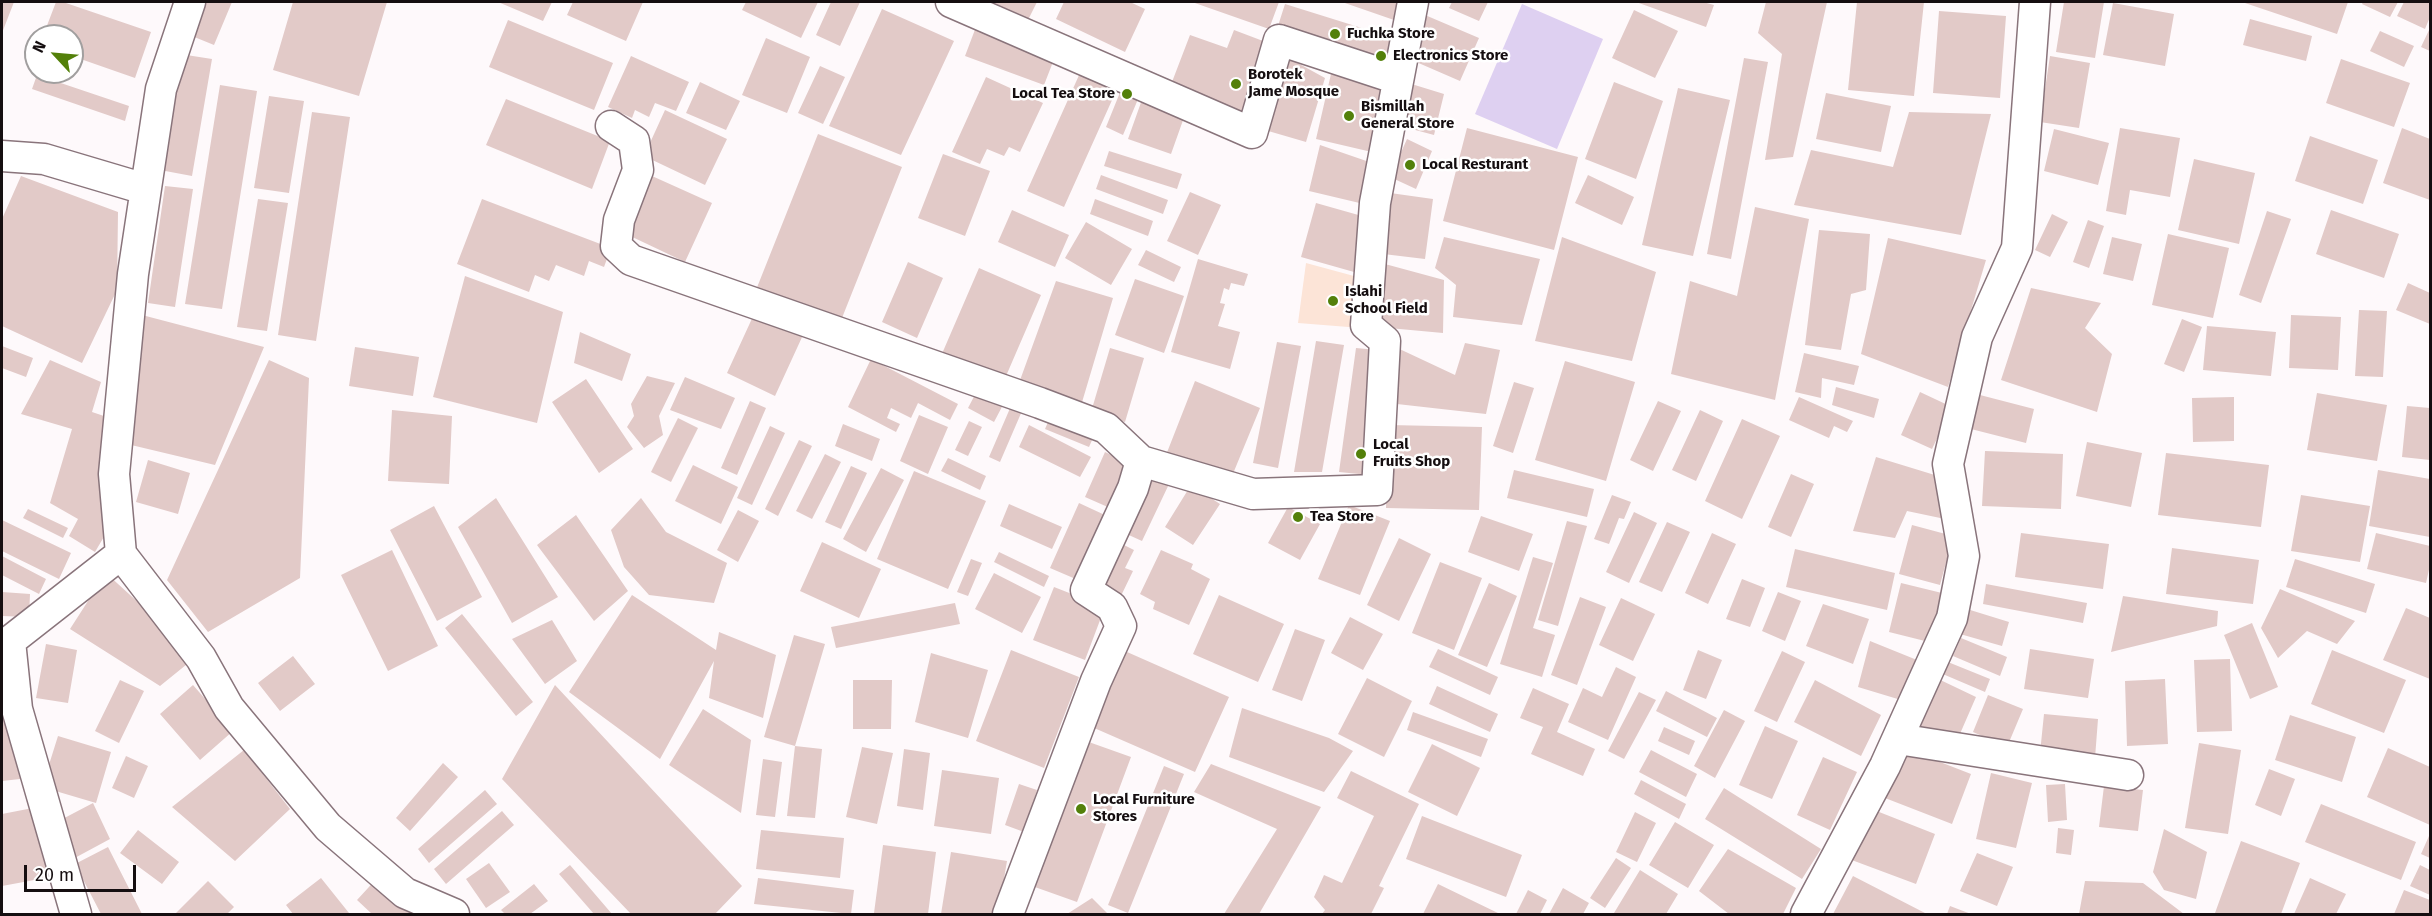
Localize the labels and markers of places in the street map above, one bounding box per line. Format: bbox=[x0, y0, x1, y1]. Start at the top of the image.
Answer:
place label: Fuchka Store bbox=[1347, 25, 1435, 43]
marker: Fuchka Store bbox=[1328, 27, 1342, 41]
place label: Electronics Store bbox=[1393, 47, 1508, 65]
marker: Electronics Store bbox=[1374, 49, 1388, 63]
place label: Borotek Jame Mosque bbox=[1248, 66, 1339, 101]
marker: Borotek Jame Mosque bbox=[1229, 77, 1243, 91]
place label: Local Tea Store bbox=[1012, 85, 1115, 103]
marker: Local Tea Store bbox=[1120, 87, 1134, 101]
place label: Bismillah General Store bbox=[1361, 98, 1454, 133]
marker: Bismillah General Store bbox=[1342, 109, 1356, 123]
place label: Local Resturant bbox=[1422, 156, 1528, 174]
marker: Local Resturant bbox=[1403, 158, 1417, 172]
place label: Islahi School Field bbox=[1345, 283, 1428, 318]
marker: Islahi School Field bbox=[1326, 294, 1340, 308]
place label: Local Fruits Shop bbox=[1373, 436, 1450, 471]
marker: Local Fruits Shop bbox=[1354, 447, 1368, 461]
place label: Tea Store bbox=[1310, 508, 1374, 526]
marker: Tea Store bbox=[1291, 510, 1305, 524]
place label: Local Furniture Stores bbox=[1093, 791, 1195, 826]
marker: Local Furniture Stores bbox=[1074, 802, 1088, 816]

